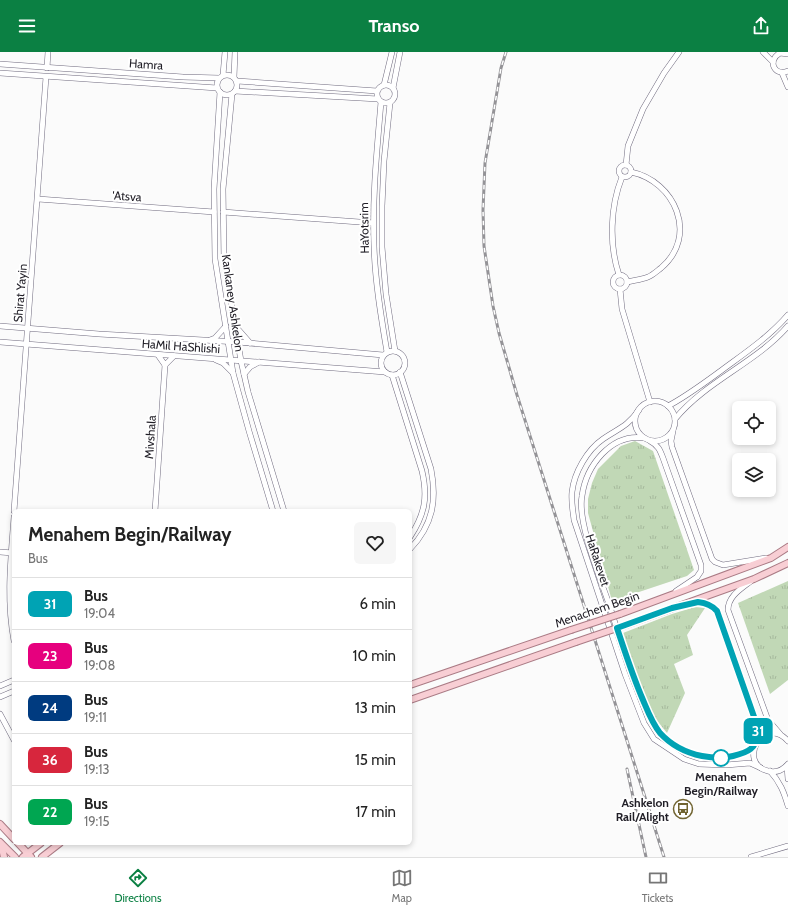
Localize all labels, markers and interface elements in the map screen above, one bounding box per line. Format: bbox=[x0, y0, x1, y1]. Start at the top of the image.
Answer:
icon: menu bbox=[16, 15, 38, 37]
text: Transo bbox=[368, 15, 420, 37]
icon: share bbox=[750, 15, 772, 37]
street label: Hamra bbox=[128, 55, 164, 73]
street label: 'Atsva bbox=[112, 187, 142, 205]
street label: HaYotsrim bbox=[356, 202, 372, 254]
street label: Kankaney Ashkelon bbox=[219, 253, 247, 353]
street label: Shirat Yayin bbox=[10, 263, 30, 323]
street label: HaMil HaShlishi bbox=[141, 336, 221, 356]
map controls bbox=[732, 401, 776, 497]
button: locate bbox=[732, 401, 776, 445]
street label: Mivshala bbox=[141, 414, 159, 459]
button: layers bbox=[732, 453, 776, 497]
button: heart bbox=[354, 522, 396, 564]
text: Menahem Begin/Railway bbox=[28, 523, 232, 546]
street label: HaRakevet bbox=[583, 532, 613, 588]
text: Bus bbox=[28, 550, 48, 566]
text: Bus bbox=[84, 587, 108, 605]
street label: Menachem Begin bbox=[553, 587, 641, 630]
text: 31 bbox=[44, 595, 56, 613]
text: 6 min bbox=[359, 595, 396, 613]
text: 19:04 bbox=[84, 605, 115, 621]
text: Bus bbox=[84, 639, 108, 657]
text: 23 bbox=[43, 647, 57, 665]
text: 10 min bbox=[353, 647, 396, 665]
text: 19:08 bbox=[84, 657, 115, 673]
text: Bus bbox=[84, 691, 108, 709]
text: 24 bbox=[42, 699, 58, 717]
text: 13 min bbox=[355, 699, 396, 717]
text: 19:11 bbox=[84, 709, 107, 725]
line badge: 31 bbox=[740, 718, 776, 744]
text: 31 bbox=[752, 722, 764, 740]
text: Bus bbox=[84, 743, 108, 761]
marker: Menahem Begin/Railway bbox=[712, 749, 730, 767]
text: 36 bbox=[42, 751, 58, 769]
text: 15 min bbox=[355, 751, 396, 769]
text: 19:13 bbox=[84, 761, 110, 777]
place label: Menahem Begin/Railway bbox=[684, 769, 759, 798]
text: Bus bbox=[84, 795, 108, 813]
place label: Ashkelon Rail/Alight bbox=[616, 795, 669, 824]
bus stop icon: Ashkelon Rail/Alight bbox=[672, 798, 694, 820]
text: 22 bbox=[43, 803, 57, 821]
text: 17 min bbox=[355, 803, 396, 821]
text: 19:15 bbox=[84, 813, 110, 829]
tab: Directions bbox=[115, 867, 162, 905]
tab: Map bbox=[391, 867, 413, 905]
tab: Tickets bbox=[642, 867, 673, 905]

